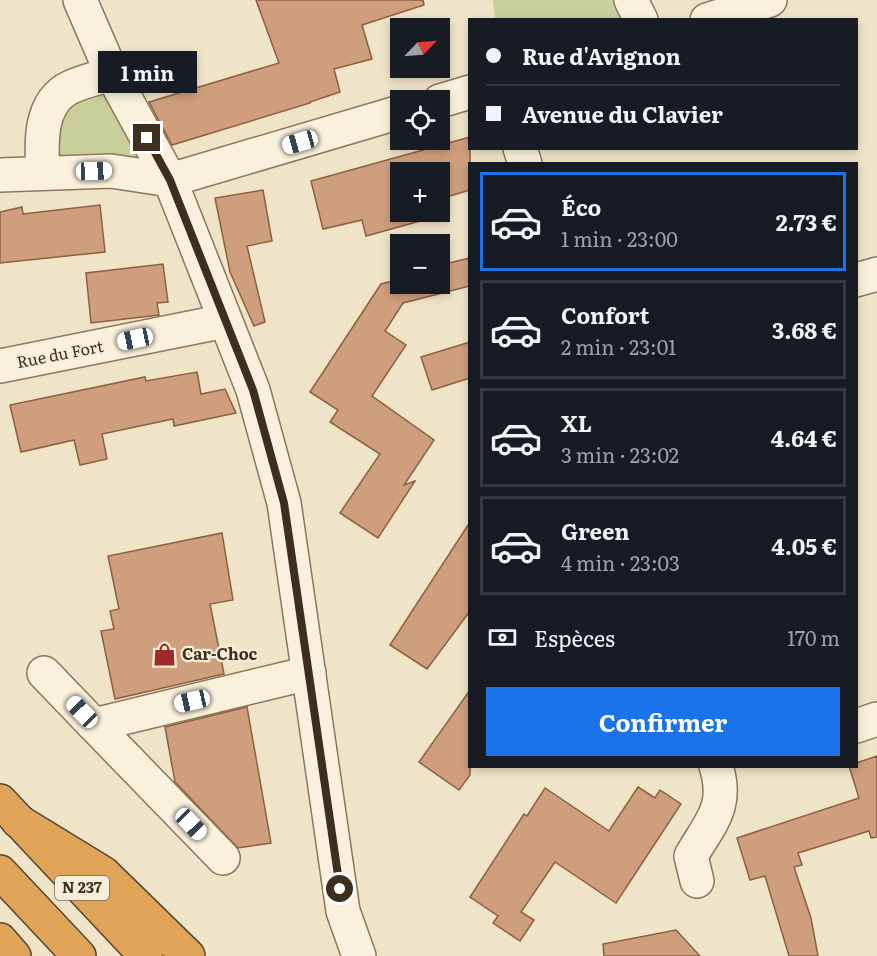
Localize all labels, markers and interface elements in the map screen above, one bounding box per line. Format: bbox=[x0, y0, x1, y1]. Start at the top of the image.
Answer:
north arrow bbox=[390, 18, 450, 78]
map controls bbox=[390, 18, 450, 294]
text: Rue d'Avignon bbox=[522, 39, 681, 72]
callout: 1 min bbox=[98, 51, 196, 93]
text: 1 min bbox=[121, 57, 174, 87]
button: locate bbox=[390, 90, 450, 150]
text: Avenue du Clavier bbox=[522, 97, 723, 130]
route end bbox=[133, 124, 160, 151]
car bbox=[280, 128, 320, 156]
car bbox=[76, 161, 112, 181]
button: + bbox=[390, 162, 450, 222]
text: Éco bbox=[561, 190, 601, 223]
icon: car bbox=[489, 195, 543, 249]
text: 2.73 € bbox=[776, 205, 837, 238]
text: 1 min · 23:00 bbox=[561, 223, 678, 253]
button: − bbox=[390, 234, 450, 294]
text: Confort bbox=[561, 298, 649, 331]
icon: car bbox=[489, 303, 543, 357]
text: 3.68 € bbox=[772, 313, 837, 346]
car bbox=[116, 326, 154, 352]
text: 2 min · 23:01 bbox=[561, 331, 676, 361]
street label: Rue du Fort bbox=[14, 333, 106, 373]
text: XL bbox=[561, 406, 592, 439]
icon: car bbox=[489, 411, 543, 465]
text: 4.64 € bbox=[771, 421, 837, 454]
text: 3 min · 23:02 bbox=[561, 439, 679, 469]
text: Green bbox=[561, 514, 630, 547]
icon: car bbox=[489, 519, 543, 573]
text: 4.05 € bbox=[771, 529, 837, 562]
text: 4 min · 23:03 bbox=[561, 547, 680, 577]
icon: cash bbox=[486, 621, 519, 654]
text: Espèces bbox=[534, 621, 615, 654]
text: 170 m bbox=[787, 622, 840, 652]
shop icon: Car-Choc bbox=[151, 641, 177, 667]
place label: Car-Choc bbox=[182, 641, 258, 665]
button: Confirmer bbox=[486, 687, 840, 756]
car bbox=[172, 688, 212, 714]
car bbox=[63, 693, 101, 731]
car bbox=[172, 805, 210, 843]
route start bbox=[326, 875, 353, 902]
road number: N 237 bbox=[55, 876, 109, 900]

